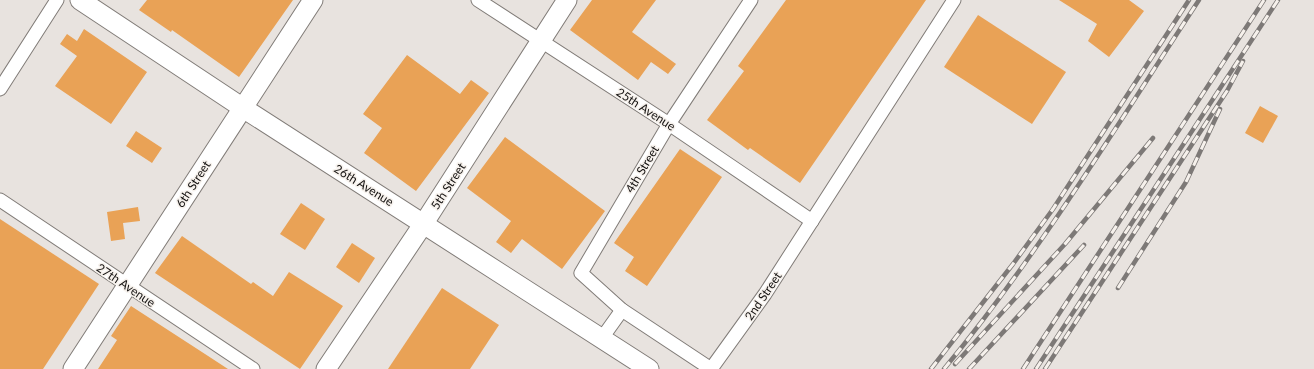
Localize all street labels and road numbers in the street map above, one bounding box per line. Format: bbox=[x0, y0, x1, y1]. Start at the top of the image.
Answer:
street label: 25th Avenue bbox=[614, 84, 678, 134]
street label: 4th Street bbox=[622, 142, 662, 195]
street label: 6th Street bbox=[172, 157, 214, 210]
street label: 5th Street bbox=[427, 159, 469, 212]
street label: 26th Avenue bbox=[331, 161, 397, 209]
street label: 27th Avenue bbox=[94, 260, 158, 310]
street label: 2nd Street bbox=[741, 268, 785, 323]

